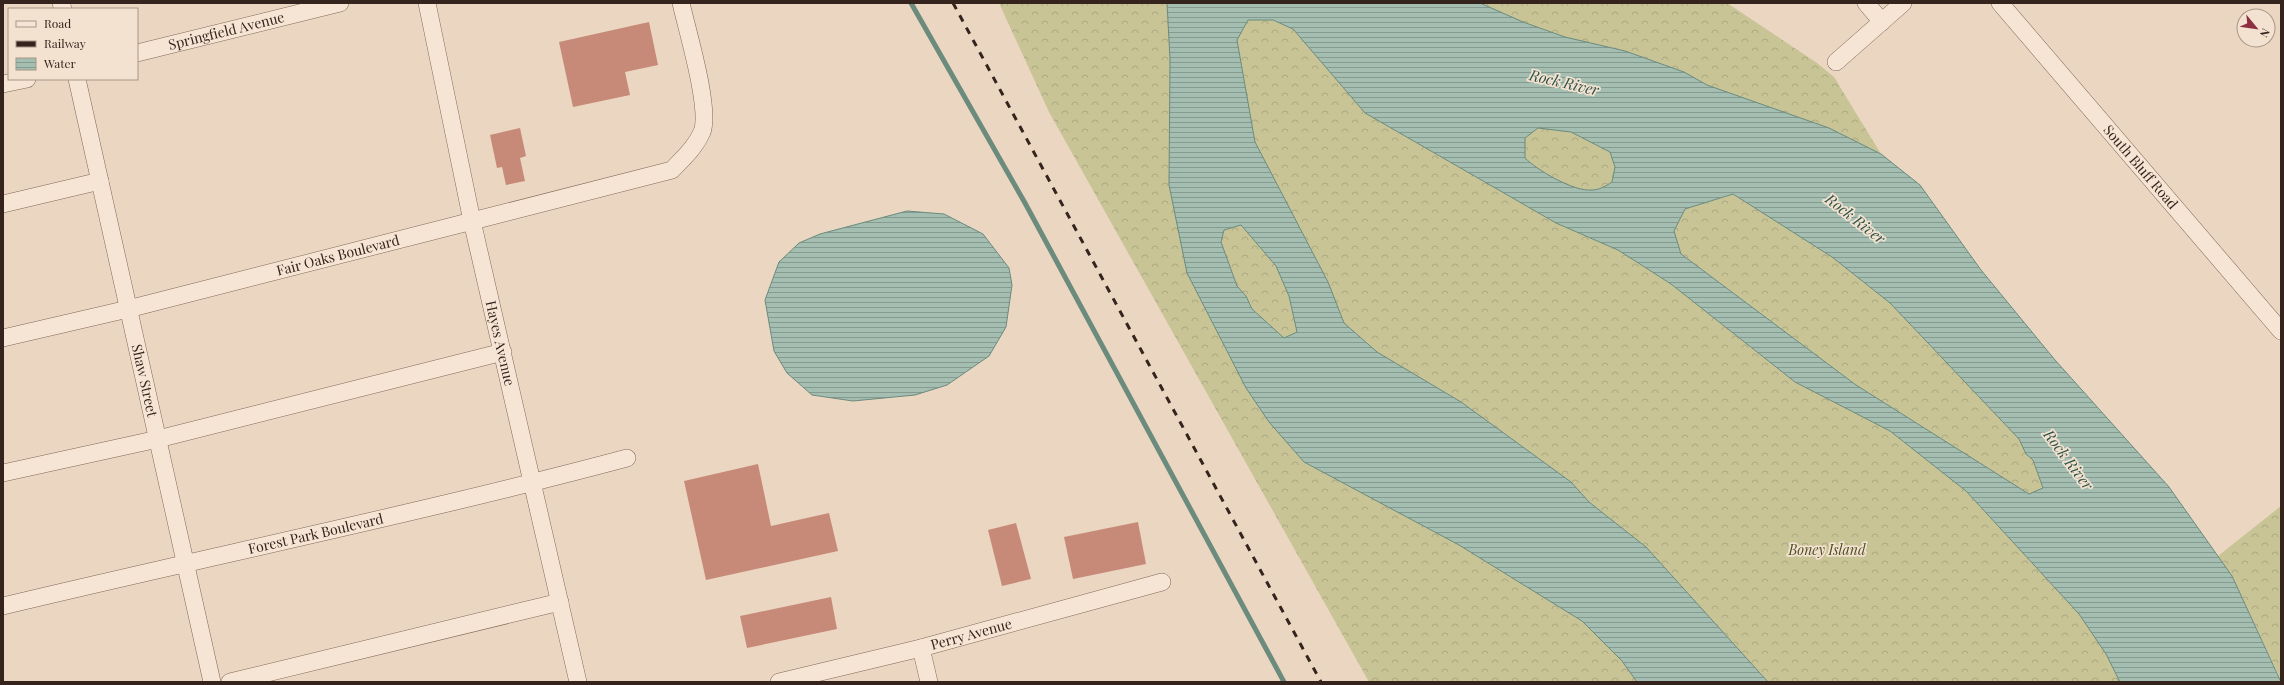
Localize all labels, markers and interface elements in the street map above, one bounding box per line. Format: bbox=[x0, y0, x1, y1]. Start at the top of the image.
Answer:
street label: Springfield Avenue bbox=[166, 7, 286, 54]
legend bbox=[8, 8, 138, 80]
north arrow bbox=[2236, 8, 2276, 48]
text: Road bbox=[44, 15, 71, 31]
text: N bbox=[2257, 26, 2274, 40]
text: Railway bbox=[44, 35, 86, 51]
text: Water bbox=[43, 55, 77, 71]
water label: Rock River bbox=[1527, 64, 1601, 100]
street label: South Bluff Road bbox=[2099, 121, 2182, 213]
water label: Rock River bbox=[1821, 188, 1890, 248]
street label: Fair Oaks Boulevard bbox=[274, 230, 401, 280]
street label: Hayes Avenue bbox=[482, 299, 520, 388]
street label: Shaw Street bbox=[128, 342, 163, 420]
water label: Rock River bbox=[2039, 424, 2098, 494]
street label: Forest Park Boulevard bbox=[246, 509, 385, 558]
park label: Boney Island bbox=[1788, 540, 1866, 559]
street label: Perry Avenue bbox=[928, 614, 1014, 654]

